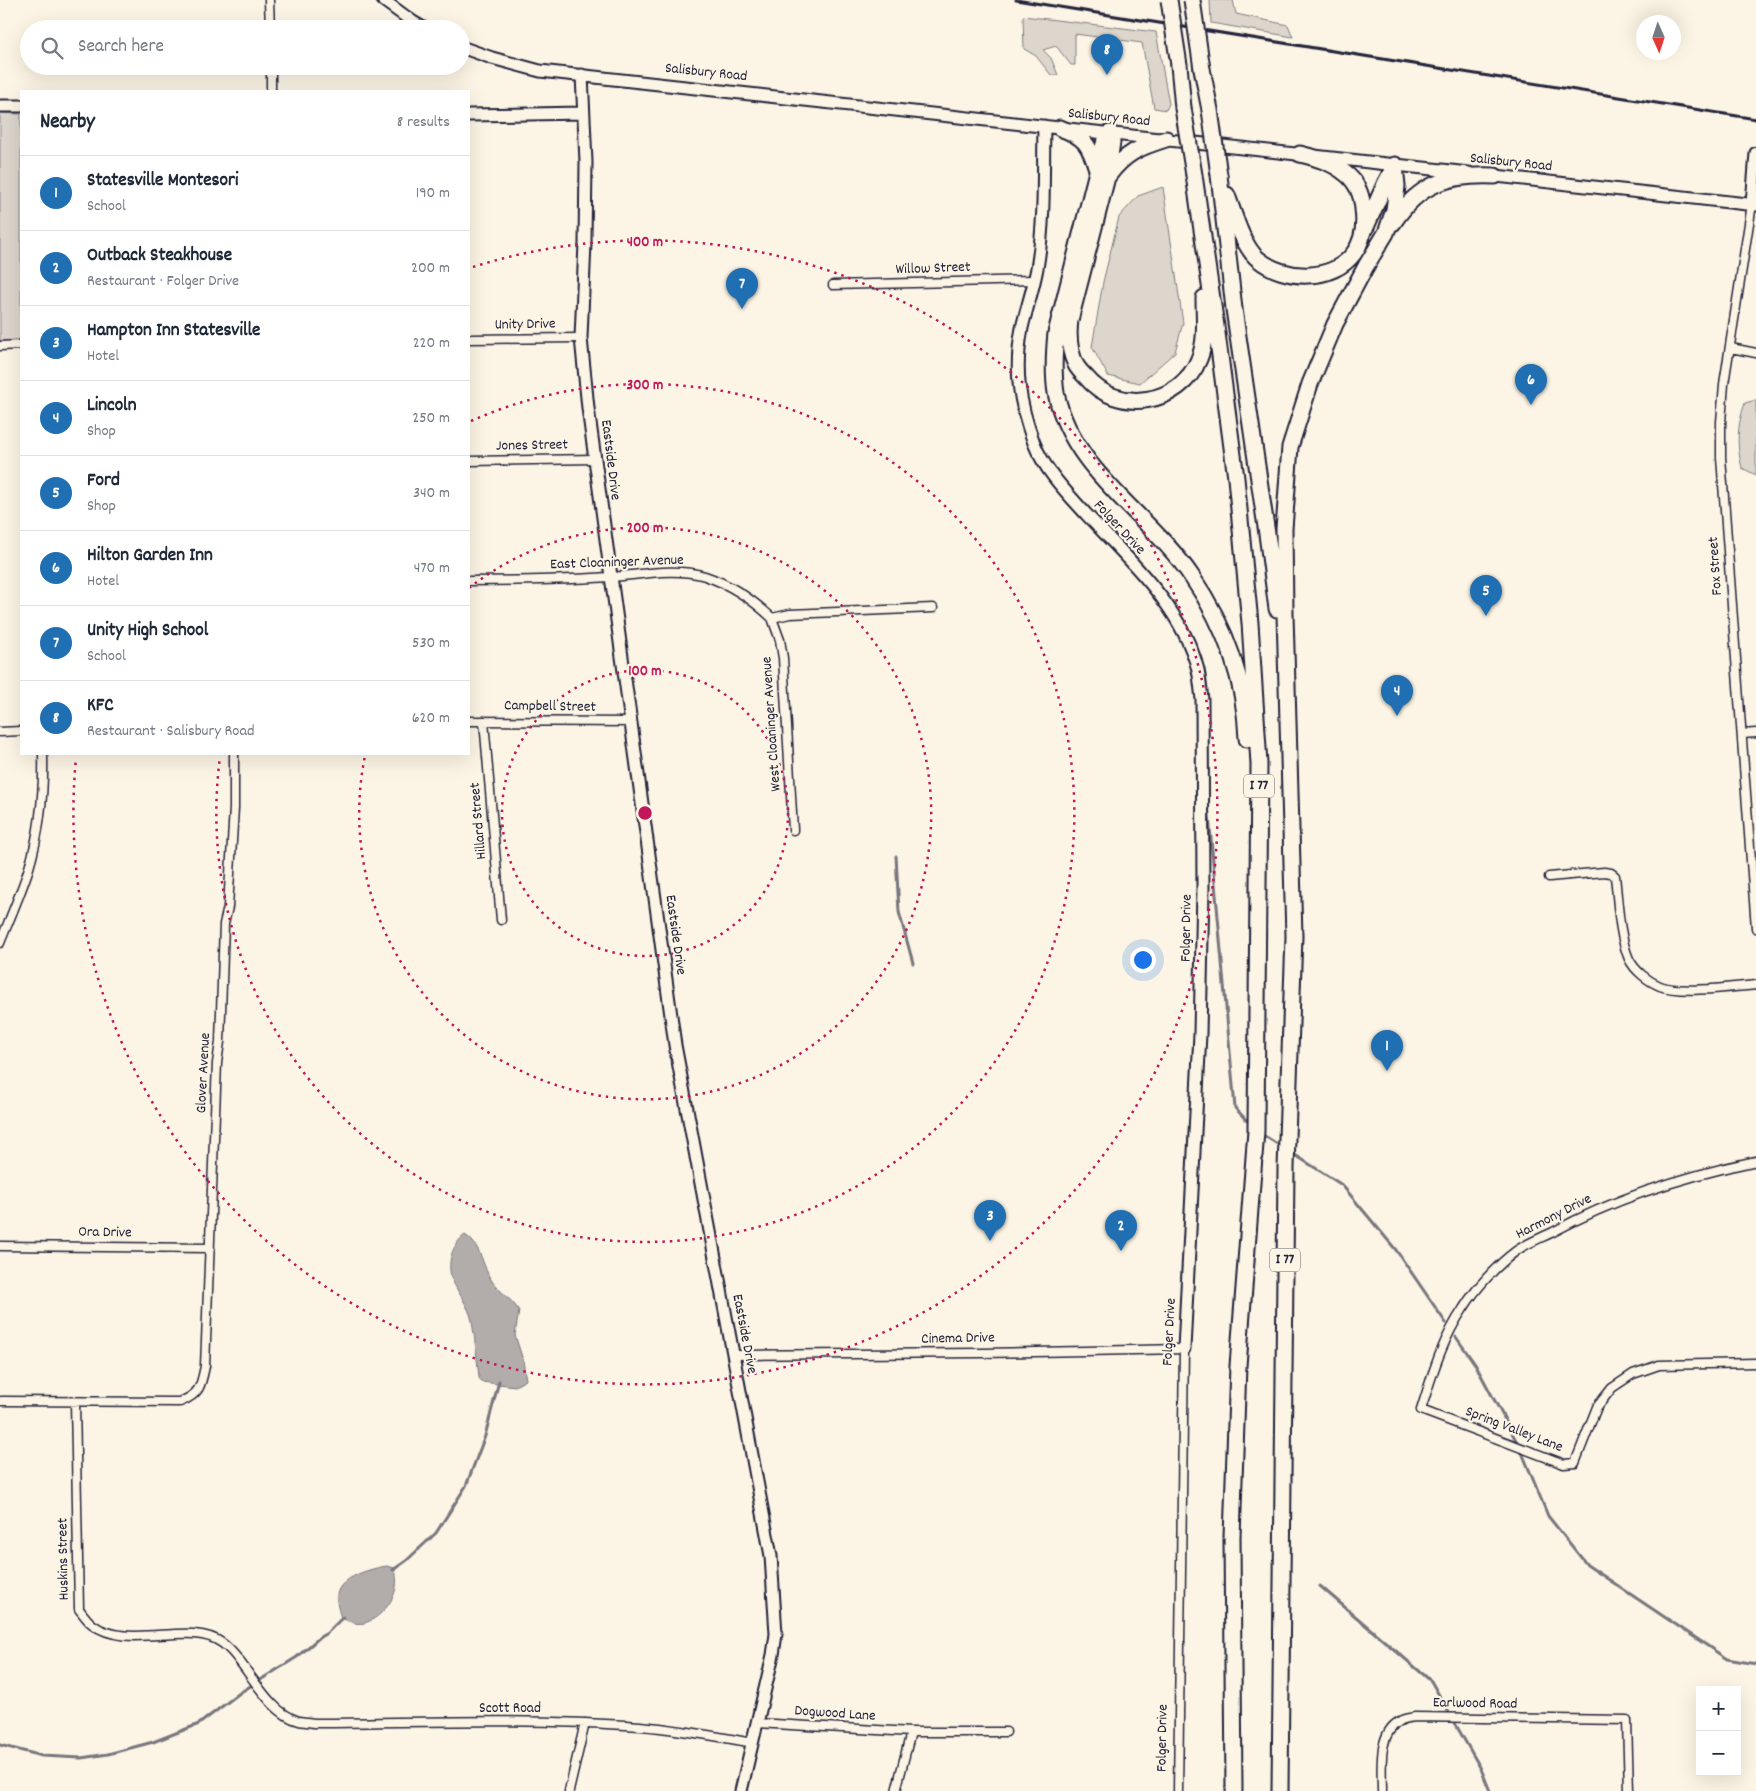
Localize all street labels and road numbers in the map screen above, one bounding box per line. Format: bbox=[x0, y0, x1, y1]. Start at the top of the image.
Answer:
street label: Salisbury Road bbox=[664, 58, 748, 88]
street label: Salisbury Road bbox=[1067, 103, 1151, 133]
street label: Salisbury Road bbox=[1469, 148, 1553, 178]
street label: Willow Street bbox=[895, 257, 971, 281]
street label: Unity Drive bbox=[494, 313, 556, 337]
street label: Eastside Drive bbox=[594, 419, 626, 502]
street label: Jones Street bbox=[496, 434, 569, 458]
street label: Folger Drive bbox=[1088, 496, 1151, 561]
street label: Fox Street bbox=[1703, 535, 1729, 596]
street label: East Cloaninger Avenue bbox=[550, 550, 685, 576]
street label: West Cloaninger Avenue bbox=[756, 656, 788, 792]
street label: Campbell Street bbox=[504, 695, 597, 719]
road number: I 77 bbox=[1244, 774, 1274, 798]
street label: Hillard Street bbox=[465, 781, 493, 860]
street label: Eastside Drive bbox=[658, 893, 692, 977]
street label: Folger Drive bbox=[1175, 893, 1199, 962]
street label: Glover Avenue bbox=[191, 1032, 217, 1114]
street label: Harmony Drive bbox=[1512, 1188, 1596, 1246]
street label: Ora Drive bbox=[78, 1222, 132, 1244]
road number: I 77 bbox=[1270, 1248, 1300, 1272]
street label: Eastside Drive bbox=[725, 1292, 763, 1376]
street label: Folger Drive bbox=[1157, 1297, 1183, 1367]
street label: Cinema Drive bbox=[921, 1327, 995, 1351]
street label: Spring Valley Lane bbox=[1462, 1401, 1566, 1459]
street label: Huskins Street bbox=[52, 1517, 76, 1600]
street label: Earlwood Road bbox=[1433, 1692, 1517, 1716]
street label: Scott Road bbox=[479, 1698, 541, 1720]
street label: Dogwood Lane bbox=[794, 1700, 877, 1728]
street label: Folger Drive bbox=[1151, 1703, 1175, 1772]

